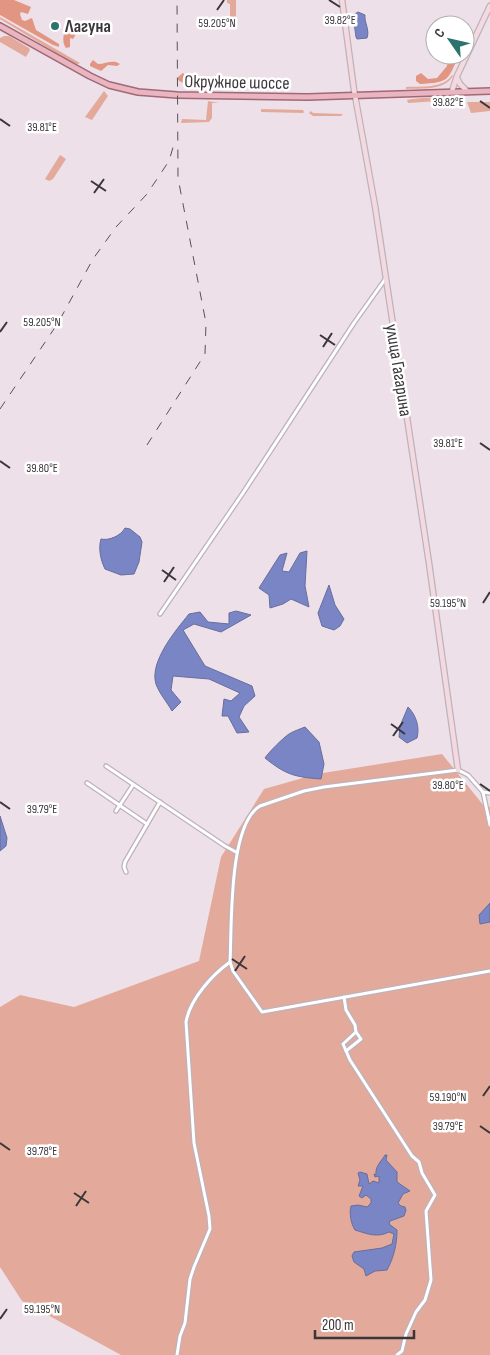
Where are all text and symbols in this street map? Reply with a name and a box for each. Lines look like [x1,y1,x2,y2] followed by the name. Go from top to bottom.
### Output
[324,13,356,28] text: 39.82°E
[425,15,475,65] north arrow
[64,16,111,37] place label: Лагуна
[198,16,236,31] text: 59.205°N
[49,20,61,32] marker: Лагуна
[431,25,449,41] text: С
[184,71,290,94] street label: Окружное шоссе
[432,95,464,110] text: 39.82°E
[27,120,57,135] text: 39.81°E
[23,315,61,330] text: 59.205°N
[381,322,416,418] street label: улица Гагарина
[433,436,463,451] text: 39.81°E
[26,461,58,476] text: 39.80°E
[430,596,466,611] text: 59.195°N
[432,778,464,793] text: 39.80°E
[27,802,57,817] text: 39.79°E
[430,1090,466,1105] text: 59.190°N
[433,1119,463,1134] text: 39.79°E
[27,1144,57,1159] text: 39.78°E
[24,1302,60,1317] text: 59.195°N
[315,1308,414,1340] scale bar
[322,1316,354,1335] text: 200 m

